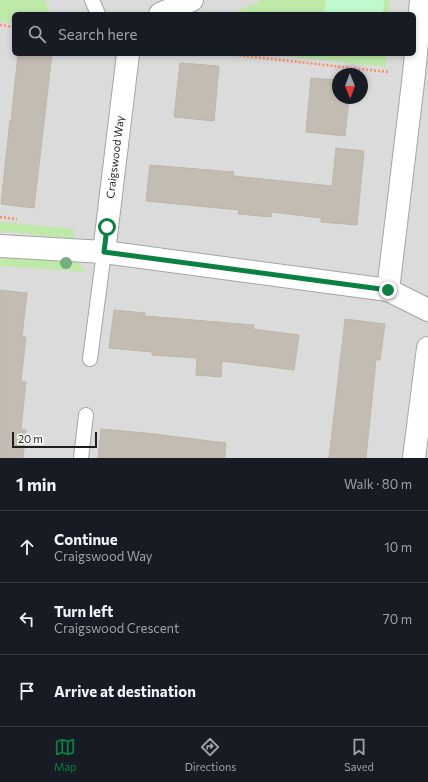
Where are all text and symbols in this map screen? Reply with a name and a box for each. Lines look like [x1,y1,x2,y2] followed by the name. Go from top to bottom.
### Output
[12,12,416,56] search box
[26,23,48,45] icon: search
[58,25,137,43] text: Search here
[332,68,368,104] north arrow
[103,114,126,199] street label: Craigswood Way
[98,218,116,236] route start
[379,281,397,299] route end
[12,430,97,449] scale bar
[18,432,43,445] text: 20 m
[16,474,56,495] text: 1 min
[344,476,412,492] text: Walk · 80 m
[54,530,118,548] text: Continue
[16,536,38,558] icon: ahead
[384,539,412,555] text: 10 m
[54,548,153,564] text: Craigswood Way
[54,602,113,620] text: Turn left
[16,608,38,630] icon: left
[383,611,412,627] text: 70 m
[54,620,179,636] text: Craigswood Crescent
[16,680,38,702] icon: arrive
[54,682,196,700] text: Arrive at destination
[54,736,77,773] tab: Map
[185,736,236,773] tab: Directions
[344,736,374,773] tab: Saved

